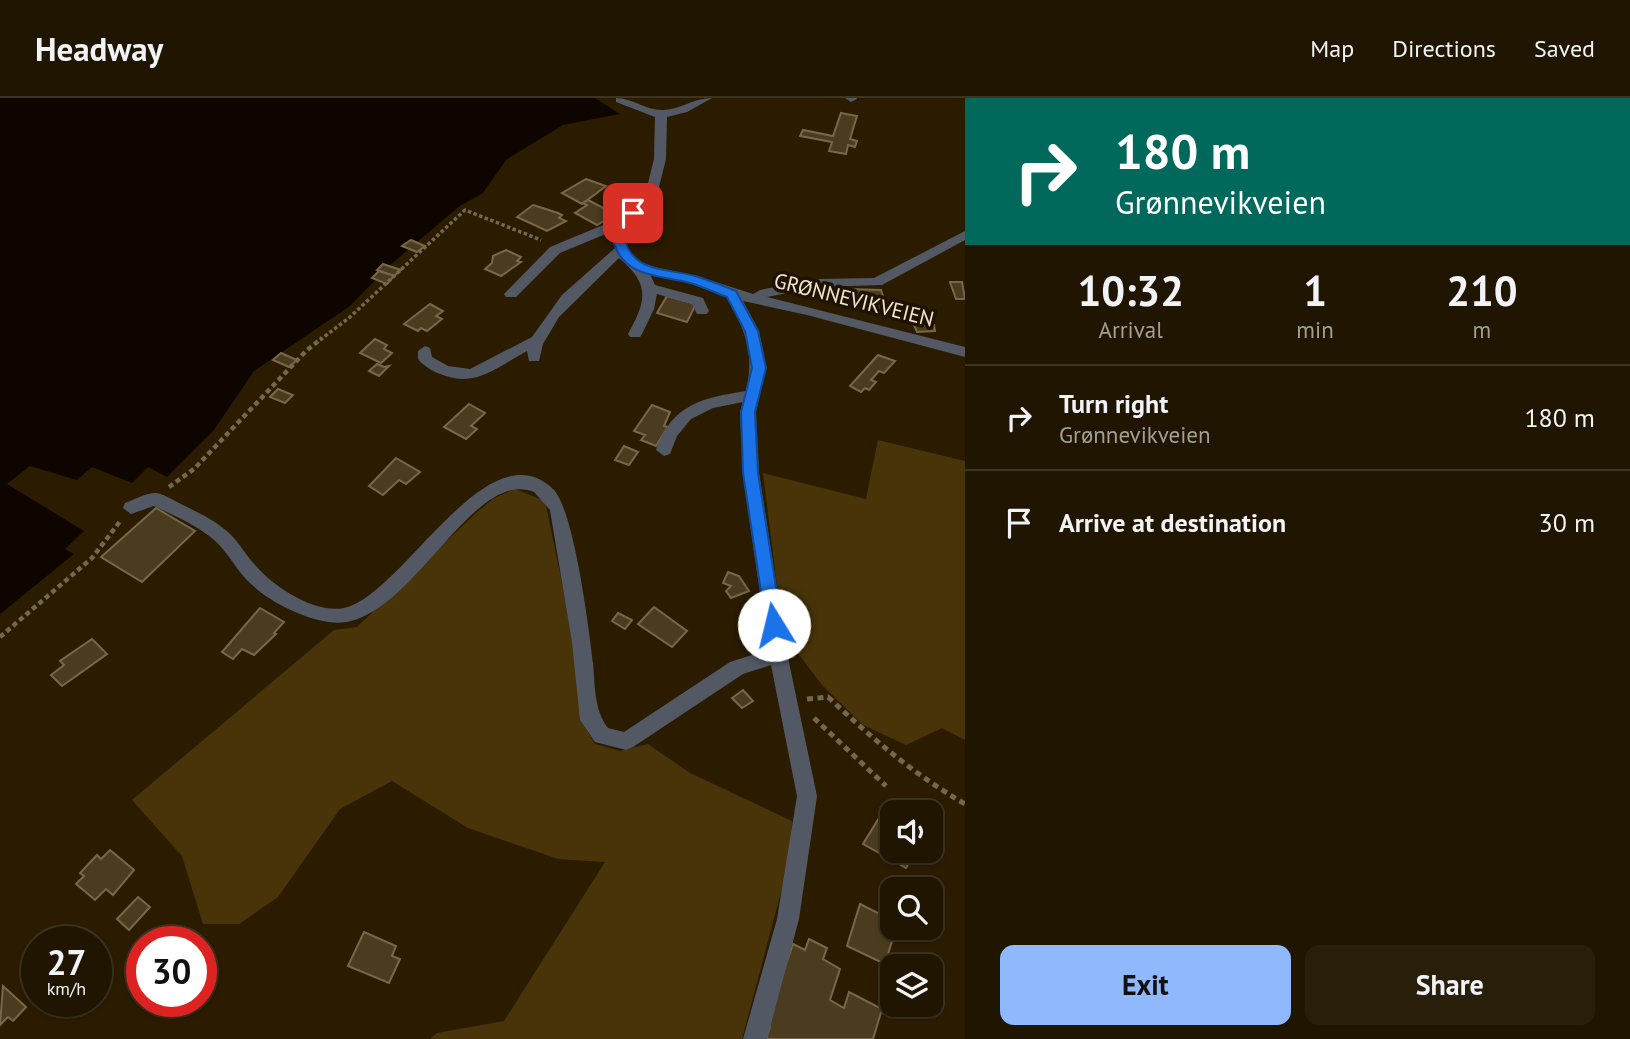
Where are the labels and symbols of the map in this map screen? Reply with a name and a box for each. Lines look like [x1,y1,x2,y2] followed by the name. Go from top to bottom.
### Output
[603,183,663,243] pin
[771,267,937,332] street label: GRØNNEVIKVEIEN
[737,588,811,662] position arrow
[126,926,217,1017] speed limit sign: 30

